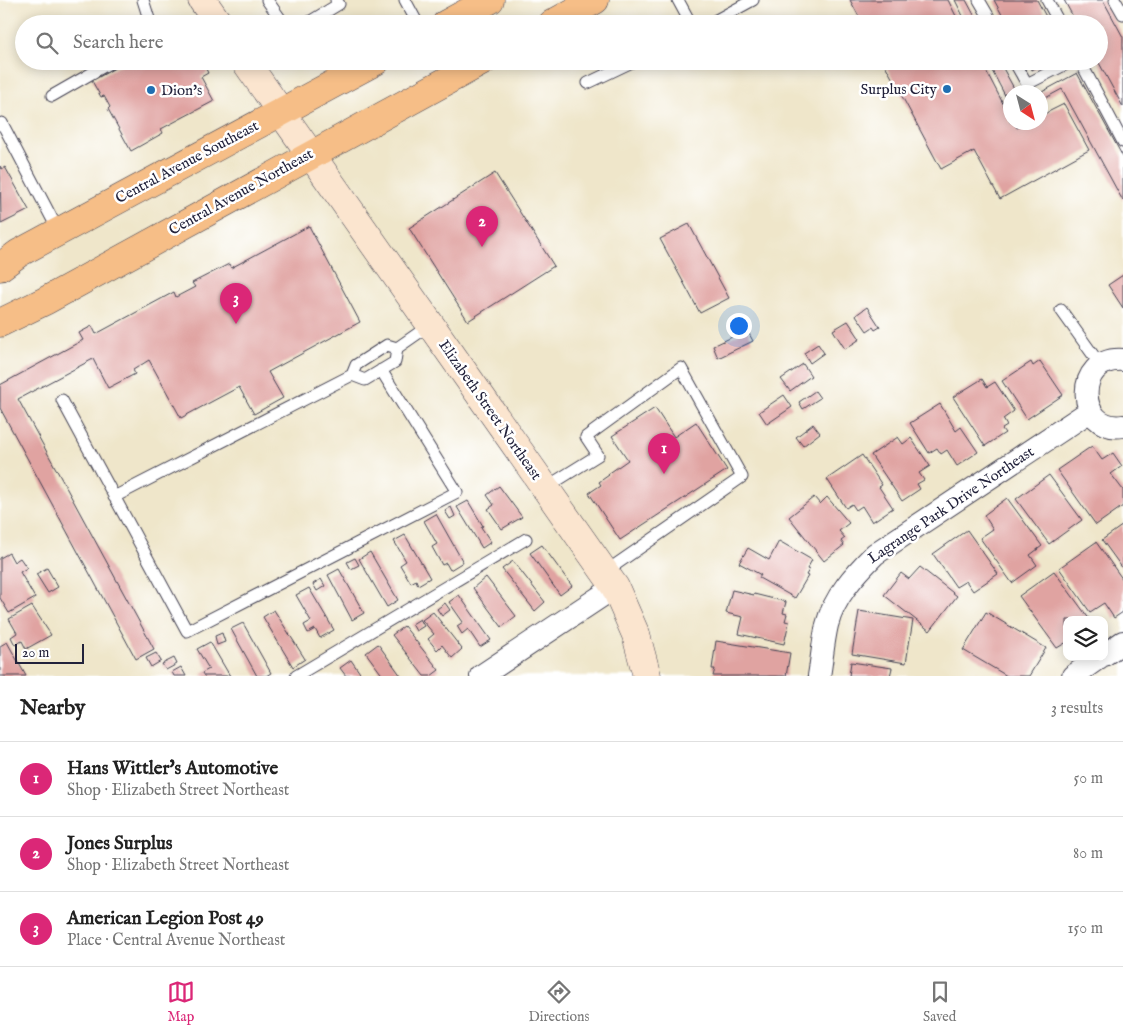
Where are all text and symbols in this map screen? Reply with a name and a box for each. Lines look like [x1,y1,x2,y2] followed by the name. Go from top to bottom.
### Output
[15,15,1108,70] search box
[33,29,61,57] icon: search
[73,31,164,55] text: Search here
[860,80,938,99] place label: Surplus City
[161,81,202,100] place label: Dion's
[941,83,953,95] marker: Surplus City
[145,84,157,96] marker: Dion's
[1003,85,1048,130] north arrow
[112,116,262,208] street label: Central Avenue Southeast
[165,144,317,240] street label: Central Avenue Northeast
[466,206,498,247] pin: 2
[220,283,252,324] pin: 3
[726,313,752,339] your location
[434,336,546,484] street label: Elizabeth Street Northeast
[648,433,680,474] pin: 1
[864,442,1038,568] street label: Lagrange Park Drive Northeast
[1063,616,1108,661] map controls
[1063,616,1108,661] button: layers
[15,641,84,664] scale bar
[22,644,49,662] text: 20 m
[20,695,85,722] text: Nearby
[1051,699,1103,719] text: 3 results
[67,757,278,781] text: Hans Wittler's Automotive
[33,769,39,789] text: 1
[1074,769,1103,789] text: 50 m
[67,781,289,801] text: Shop · Elizabeth Street Northeast
[67,832,173,856] text: Jones Surplus
[32,844,40,864] text: 2
[1073,844,1103,864] text: 80 m
[67,856,289,876] text: Shop · Elizabeth Street Northeast
[67,907,264,931] text: American Legion Post 49
[33,919,39,939] text: 3
[1068,919,1103,939] text: 150 m
[67,931,285,951] text: Place · Central Avenue Northeast
[167,978,195,1026] tab: Map
[528,978,589,1026] tab: Directions
[923,978,956,1026] tab: Saved

